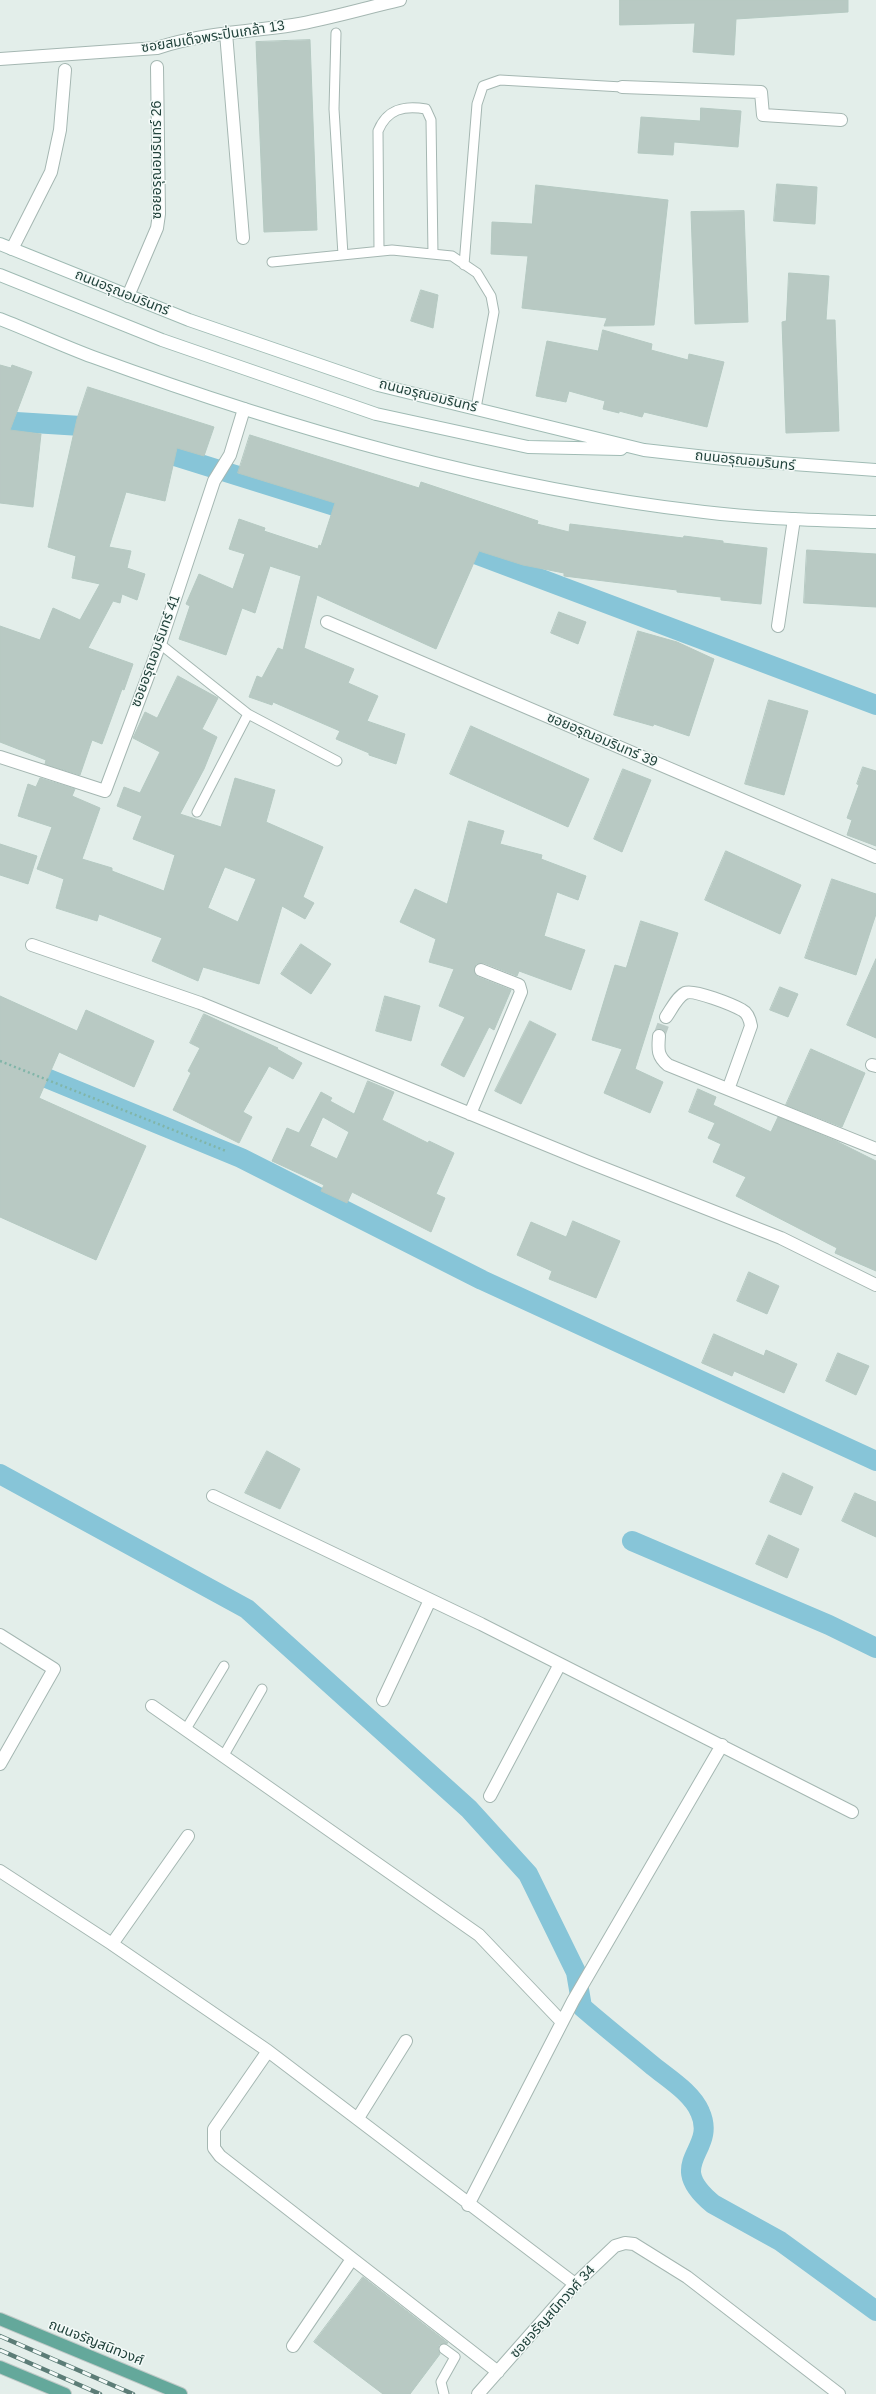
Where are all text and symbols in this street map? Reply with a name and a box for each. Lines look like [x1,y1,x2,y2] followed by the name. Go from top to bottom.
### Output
[140,17,286,57] street label: ซอยสมเด็จพระปิ่นเกล้า 13
[149,101,165,219] street label: ซอยอรุณอมรินทร์ 26
[72,266,172,320] street label: ถนนอรุณอมรินทร์
[377,376,479,416] street label: ถนนอรุณอมรินทร์
[694,447,796,475] street label: ถนนอรุณอมรินทร์
[128,592,184,710] street label: ซอยอรุณอมรินทร์ 41
[544,709,660,771] street label: ซอยอรุณอมรินทร์ 39
[507,2262,599,2362] street label: ซอยจรัญสนิทวงศ์ 34
[46,2316,146,2370] street label: ถนนจรัญสนิทวงศ์

